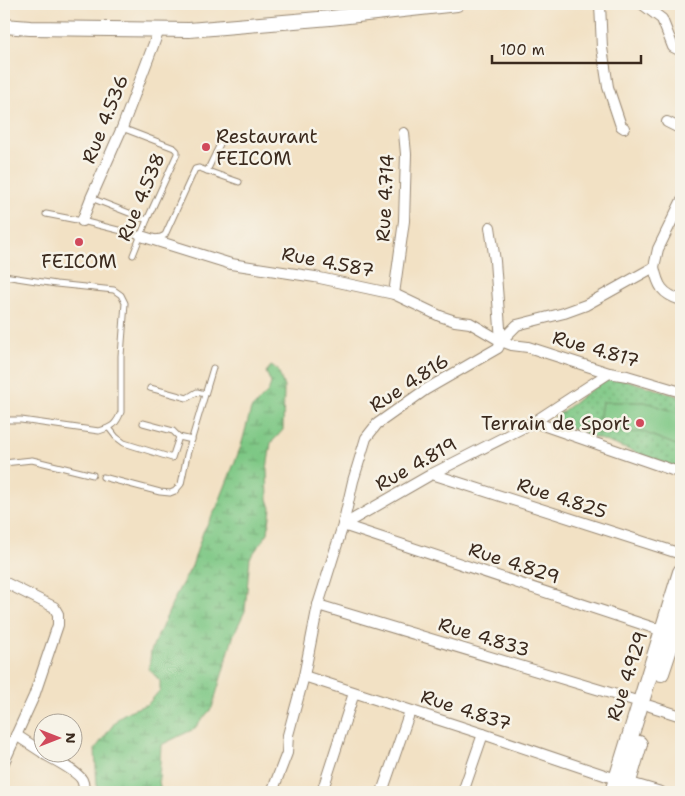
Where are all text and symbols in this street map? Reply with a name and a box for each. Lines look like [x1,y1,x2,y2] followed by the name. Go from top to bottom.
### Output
[492,32,641,64] scale bar
[500,40,545,60] text: 100 m
[76,71,134,167] street label: Rue 4.536
[216,124,318,171] place label: Restaurant FEICOM
[200,141,212,153] marker: Restaurant FEICOM
[111,149,171,245] street label: Rue 4.538
[370,153,400,243] street label: Rue 4.714
[73,236,85,248] marker: FEICOM
[280,241,376,283] street label: Rue 4.587
[41,249,117,274] place label: FEICOM
[550,325,642,373] street label: Rue 4.817
[365,348,453,418] street label: Rue 4.816
[481,411,630,436] place label: Terrain de Sport
[634,417,646,429] marker: Terrain de Sport
[371,431,461,497] street label: Rue 4.819
[514,472,610,524] street label: Rue 4.825
[465,537,563,589] street label: Rue 4.829
[435,611,533,663] street label: Rue 4.833
[601,628,653,724] street label: Rue 4.929
[418,684,514,736] street label: Rue 4.837
[32,714,82,764] north arrow
[62,732,80,744] text: N

